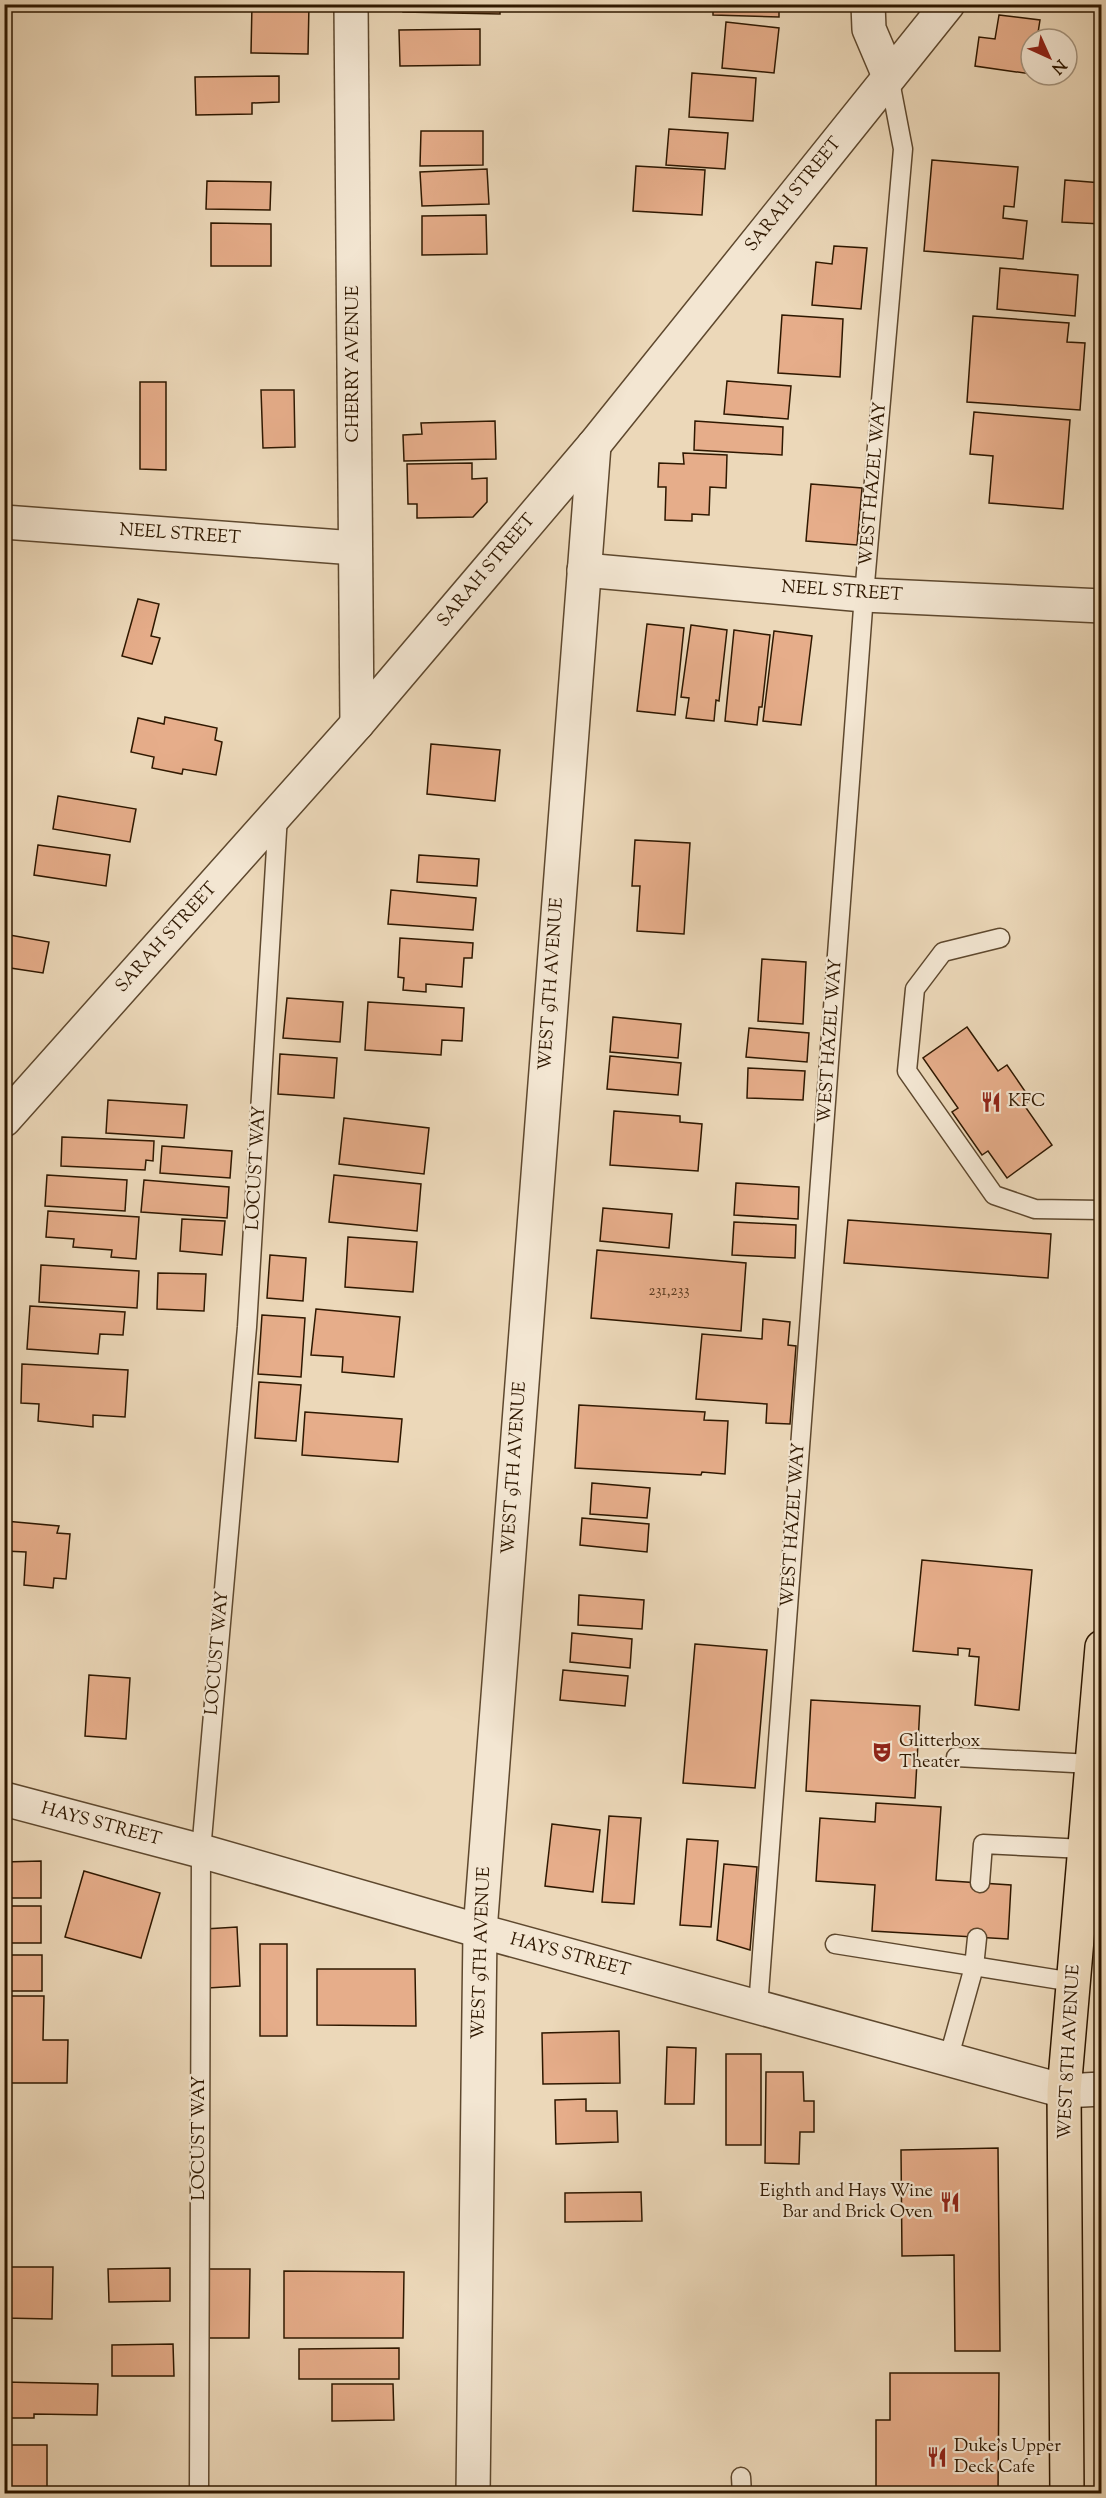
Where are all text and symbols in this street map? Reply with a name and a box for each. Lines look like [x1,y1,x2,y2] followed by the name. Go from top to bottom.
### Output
[1019,27,1079,87] north arrow
[1045,53,1070,79] text: N
[739,132,849,258] street label: SARAH STREET
[341,285,367,443] street label: CHERRY AVENUE
[854,401,894,567] street label: WEST HAZEL WAY
[432,508,543,633] street label: SARAH STREET
[118,518,242,552] street label: NEEL STREET
[780,575,904,609] street label: NEEL STREET
[110,877,224,999] street label: SARAH STREET
[533,897,571,1071] street label: WEST 9TH AVENUE
[812,958,850,1124] street label: WEST HAZEL WAY
[1008,1089,1046,1115] place label: KFC
[979,1090,1003,1114] restaurant icon: KFC
[241,1105,273,1231] street label: LOCUST WAY
[648,1281,690,1302] house number: 231,233
[496,1381,534,1555] street label: WEST 9TH AVENUE
[775,1442,813,1608] street label: WEST HAZEL WAY
[200,1589,236,1716] street label: LOCUST WAY
[899,1729,981,1776] place label: Glitterbox Theater
[870,1740,894,1764] theatre icon: Glitterbox Theater
[38,1796,164,1854] street label: HAYS STREET
[466,1866,498,2040] street label: WEST 9TH AVENUE
[507,1927,633,1985] street label: HAYS STREET
[1052,1964,1088,2140] street label: WEST 8TH AVENUE
[187,2075,213,2200] street label: LOCUST WAY
[760,2179,933,2226] place label: Eighth and Hays Wine Bar and Brick Oven
[938,2190,962,2214] restaurant icon: Eighth and Hays Wine Bar and Brick Oven
[954,2434,1061,2481] place label: Duke's Upper Deck Cafe
[925,2445,949,2469] restaurant icon: Duke's Upper Deck Cafe

